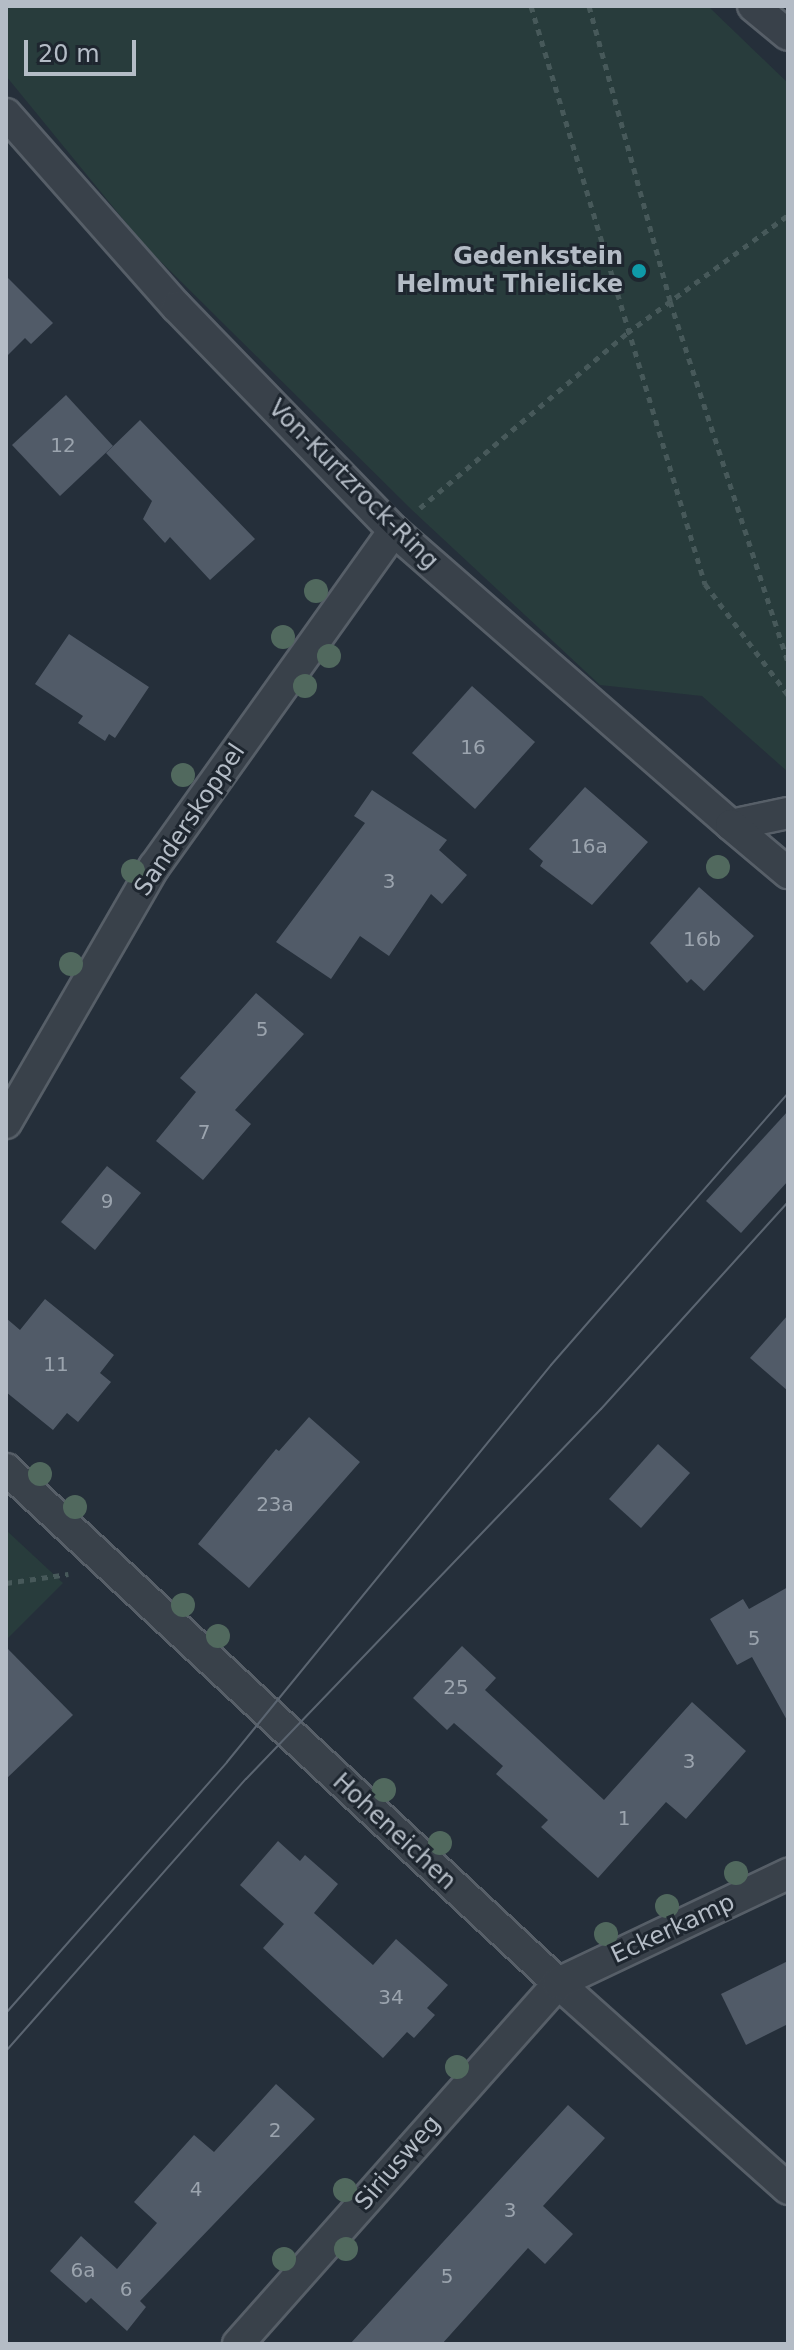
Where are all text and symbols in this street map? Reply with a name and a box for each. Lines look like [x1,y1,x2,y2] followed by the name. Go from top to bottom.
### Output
[28,24,140,74] scale bar
[38,40,100,68] text: 20 m
[396,243,623,299] place label: Gedenkstein Helmut Thielicke
[630,262,648,280] marker: Gedenkstein Helmut Thielicke
[262,394,444,576] street label: Von-Kurtzrock-Ring
[50,433,76,457] house number: 12
[460,735,486,759] house number: 16
[129,739,251,901] street label: Sanderskoppel
[570,834,608,858] house number: 16a
[383,869,395,893] house number: 3
[683,927,721,951] house number: 16b
[256,1017,268,1041] house number: 5
[198,1120,210,1144] house number: 7
[101,1189,113,1213] house number: 9
[43,1352,69,1376] house number: 11
[256,1492,294,1516] house number: 23a
[748,1626,760,1650] house number: 5
[443,1675,469,1699] house number: 25
[683,1749,695,1773] house number: 3
[326,1768,462,1896] street label: Hoheneichen
[618,1806,630,1830] house number: 1
[607,1888,739,1970] street label: Eckerkamp
[378,1985,404,2009] house number: 34
[349,2110,447,2216] street label: Siriusweg
[269,2118,281,2142] house number: 2
[190,2177,202,2201] house number: 4
[504,2198,516,2222] house number: 3
[71,2258,95,2282] house number: 6a
[441,2264,453,2288] house number: 5
[120,2277,132,2301] house number: 6

